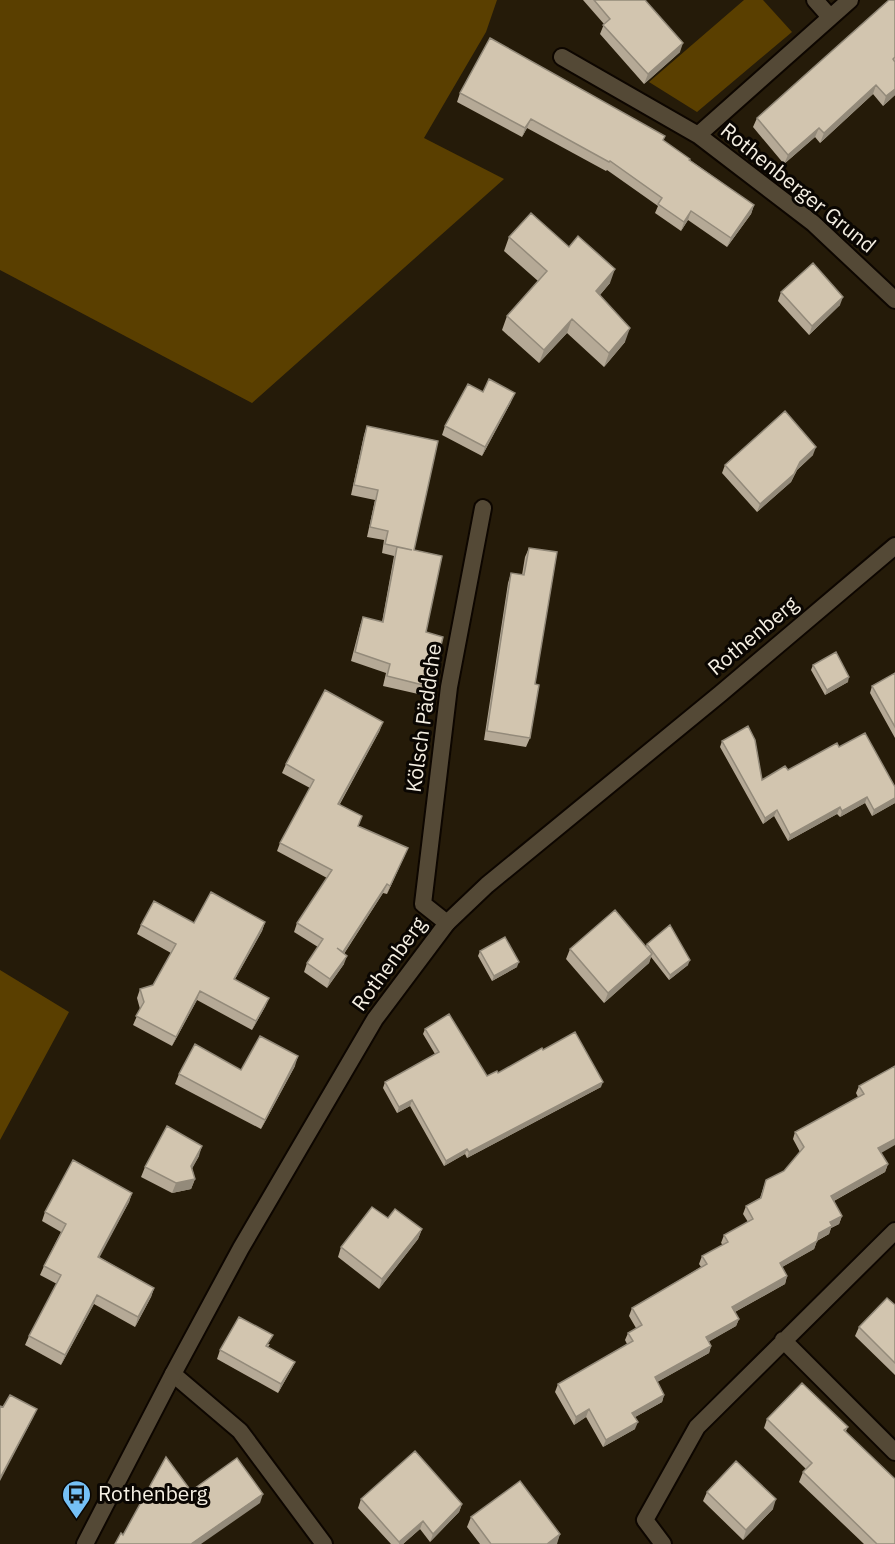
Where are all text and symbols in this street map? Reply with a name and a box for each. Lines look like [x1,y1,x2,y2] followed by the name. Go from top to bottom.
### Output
[715,116,882,259] street label: Rothenberger Grund
[701,589,803,681] street label: Rothenberg
[399,642,447,794] street label: Kölsch Päddche
[345,911,432,1016] street label: Rothenberg
[61,1478,93,1520] bus stop icon: Rothenberg
[98,1479,208,1507] place label: Rothenberg

